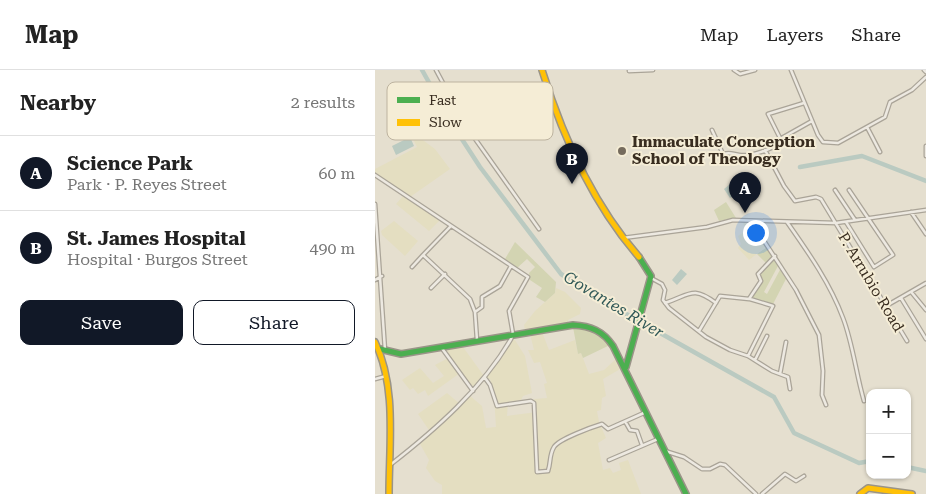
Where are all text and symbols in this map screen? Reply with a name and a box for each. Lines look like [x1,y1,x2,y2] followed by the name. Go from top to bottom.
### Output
[25,21,79,49] text: Map
[700,24,739,45] text: Map
[767,24,823,45] text: Layers
[851,24,901,45] text: Share
[387,82,553,140] legend
[20,91,96,115] text: Nearby
[429,92,456,108] text: Fast
[291,93,355,112] text: 2 results
[429,114,462,130] text: Slow
[632,133,815,168] place label: Immaculate Conception School of Theology
[556,143,588,184] pin: B
[616,145,628,157] marker: Immaculate Conception School of Theology
[67,152,193,175] text: Science Park
[30,164,42,183] text: A
[318,164,355,183] text: 60 m
[729,172,761,213] pin: A
[67,175,227,194] text: Park · P. Reyes Street
[743,220,769,246] your location
[67,227,246,250] text: St. James Hospital
[834,229,908,335] street label: P. Arrubio Road
[30,239,42,258] text: B
[309,239,355,258] text: 490 m
[67,250,248,269] text: Hospital · Burgos Street
[560,267,667,342] water label: Govantes River
[20,300,183,345] button: Save
[193,300,355,345] button: Share
[866,389,911,479] map controls
[866,389,911,434] button: +
[866,434,911,479] button: −

